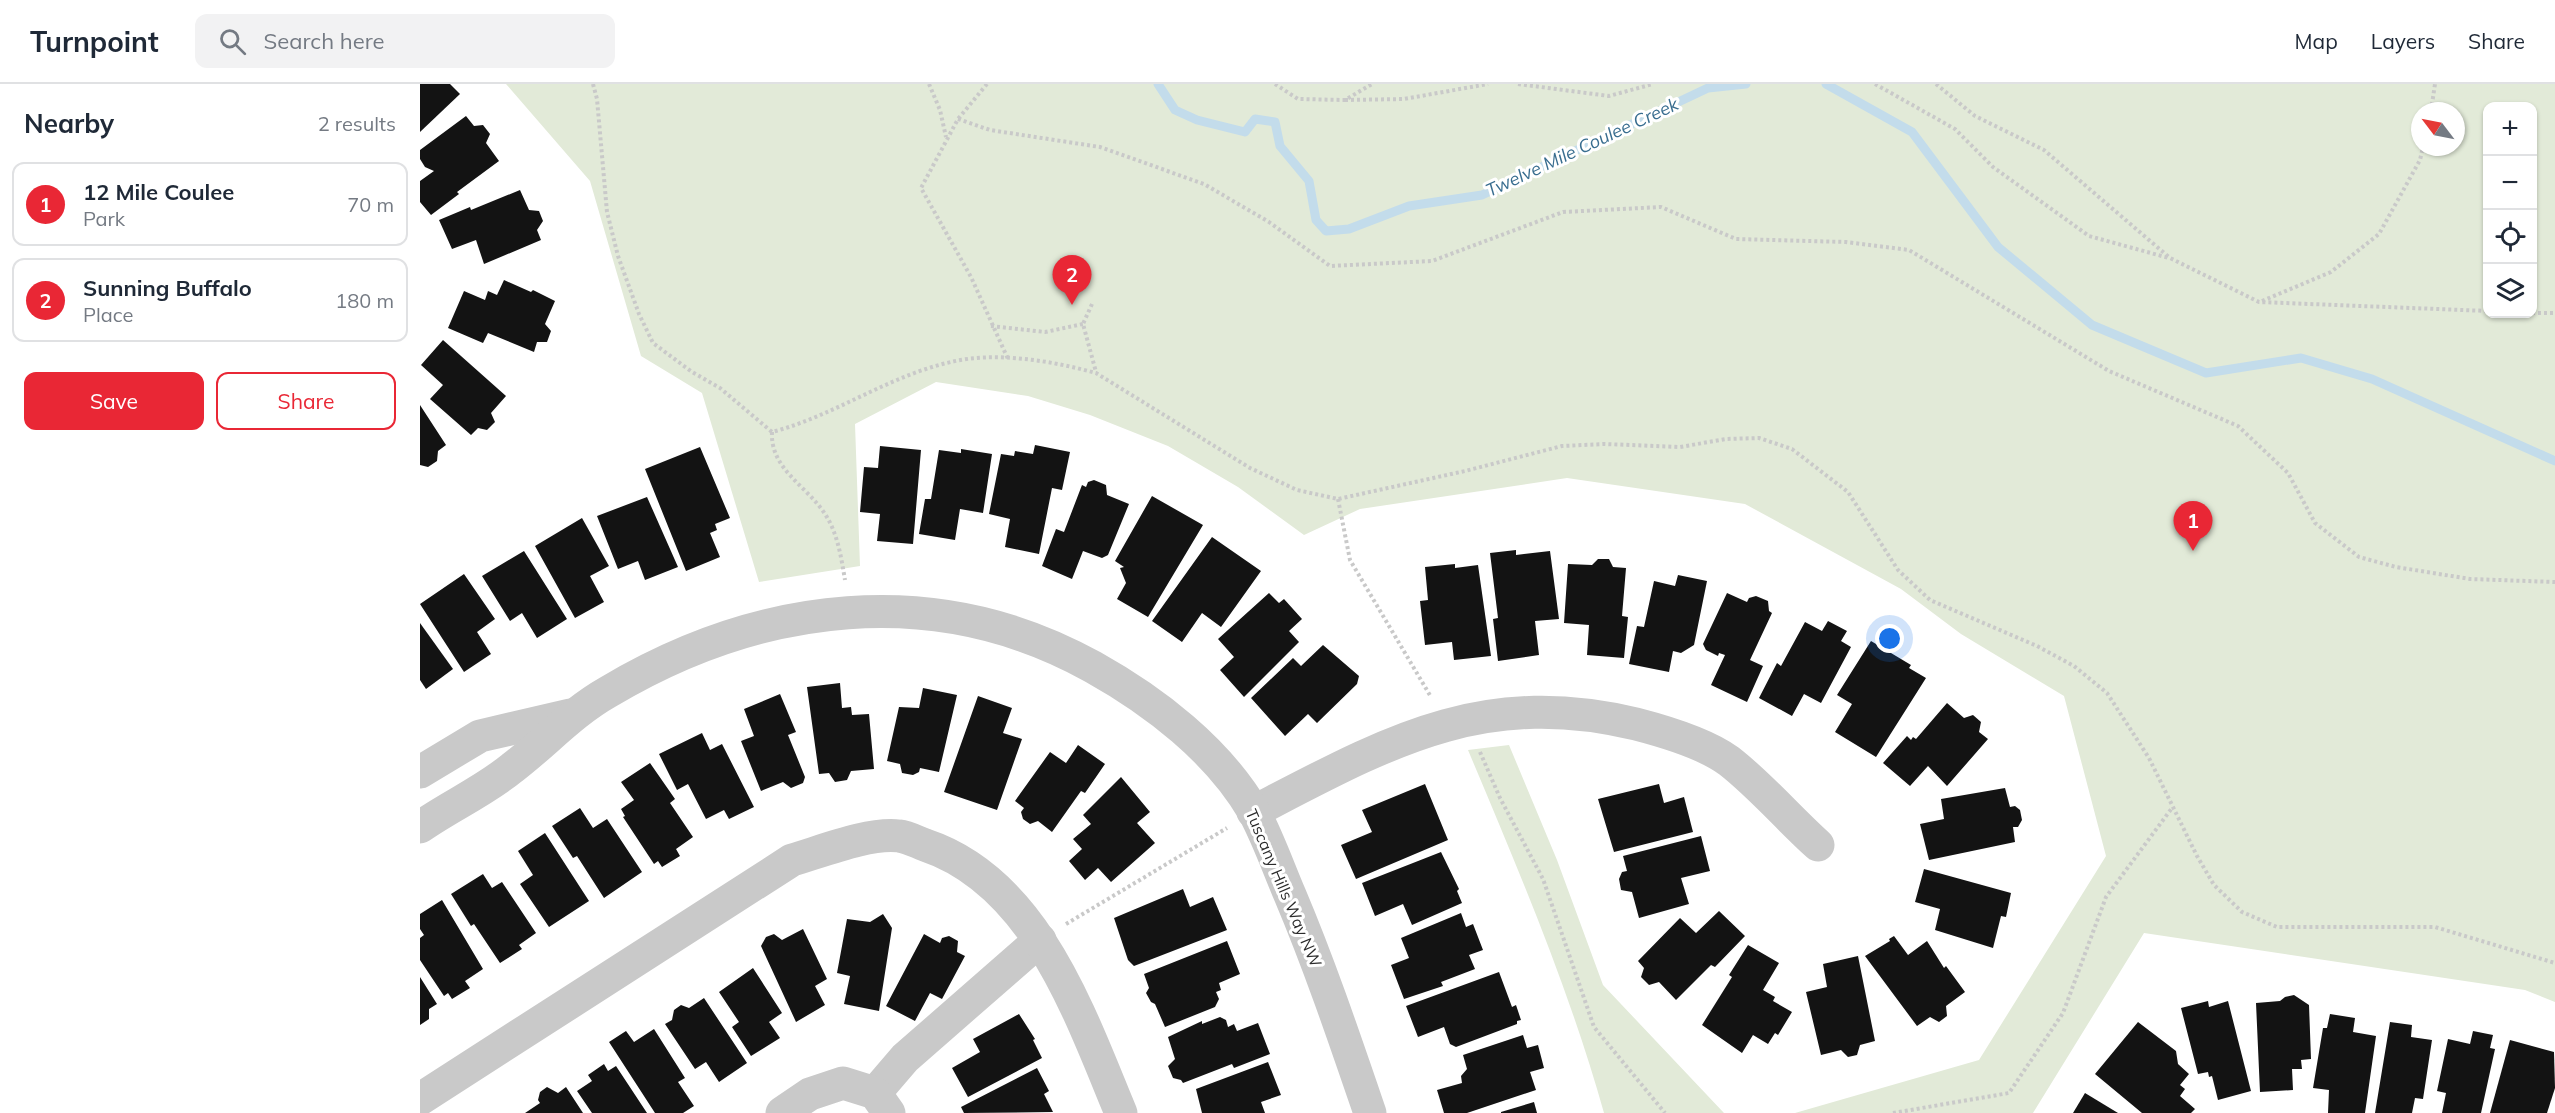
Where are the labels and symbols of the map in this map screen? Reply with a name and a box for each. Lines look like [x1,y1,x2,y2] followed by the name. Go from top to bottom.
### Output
[1482,92,1683,202] water label: Twelve Mile Coulee Creek
[2411,102,2465,156] north arrow
[1052,256,1092,305] pin: 2
[2174,502,2212,551] pin: 1
[1875,624,1904,653] your location
[1242,806,1326,970] street label: Tuscany Hills Way NW

